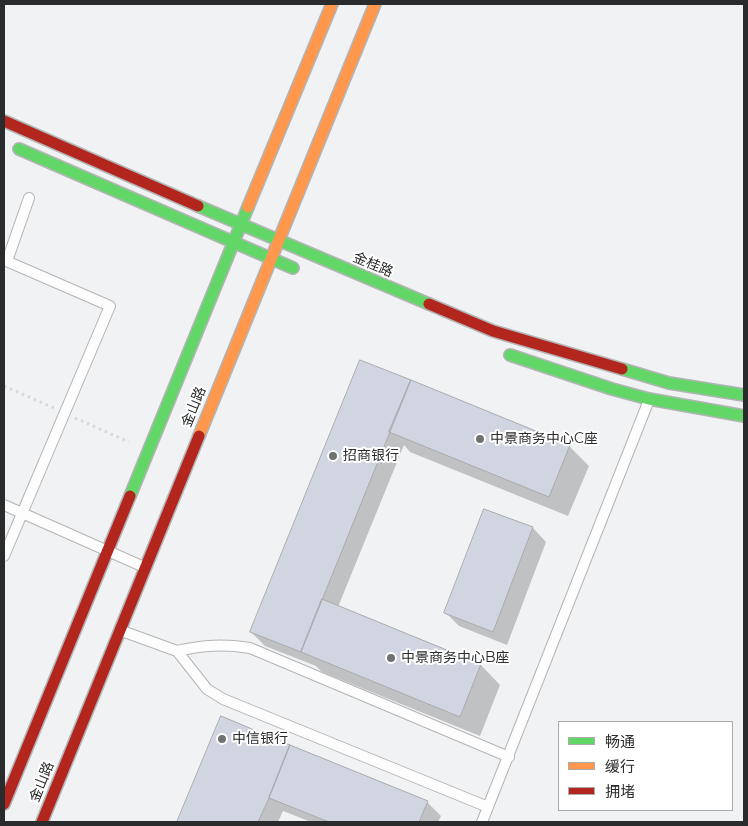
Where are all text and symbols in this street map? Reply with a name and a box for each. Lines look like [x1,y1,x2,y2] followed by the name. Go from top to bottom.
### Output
[350,249,396,281] street label: 金桂路
[178,384,210,430] street label: 金山路
[490,431,598,447] place label: 中景商务中心C座
[474,433,486,445] marker: 中景商务中心C座
[343,448,399,464] place label: 招商银行
[327,450,339,462] marker: 招商银行
[401,650,510,666] place label: 中景商务中心B座
[385,652,397,664] marker: 中景商务中心B座
[558,721,733,811] legend
[232,731,288,747] place label: 中信银行
[605,732,635,751] text: 畅通
[216,733,228,745] marker: 中信银行
[605,757,635,776] text: 缓行
[26,759,58,805] street label: 金山路
[605,782,635,801] text: 拥堵

